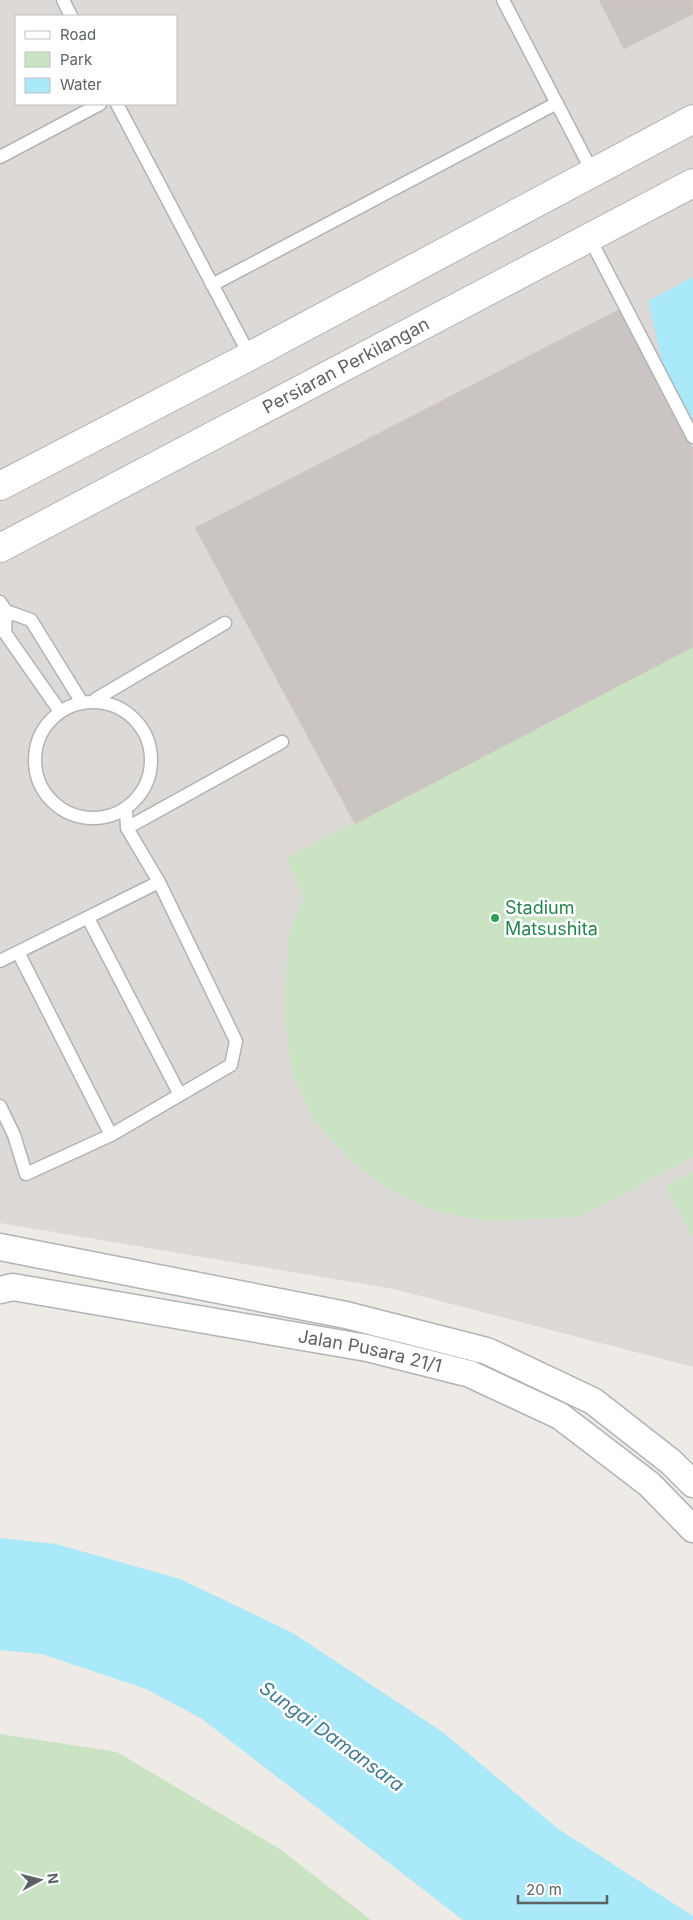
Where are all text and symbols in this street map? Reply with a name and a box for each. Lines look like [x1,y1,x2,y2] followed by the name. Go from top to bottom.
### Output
[15,15,178,105] legend
[60,25,96,44] text: Road
[60,50,93,69] text: Park
[60,75,102,94] text: Water
[259,313,433,418] street label: Persiaran Perkilangan
[505,897,598,939] place label: Stadium Matsushita
[489,912,501,924] marker: Stadium Matsushita
[297,1325,444,1376] street label: Jalan Pusara 21/1
[255,1676,409,1797] water label: Sungai Damansara
[15,1855,65,1905] north arrow
[44,1872,62,1885] text: N
[518,1872,607,1904] scale bar
[526,1880,562,1899] text: 20 m

